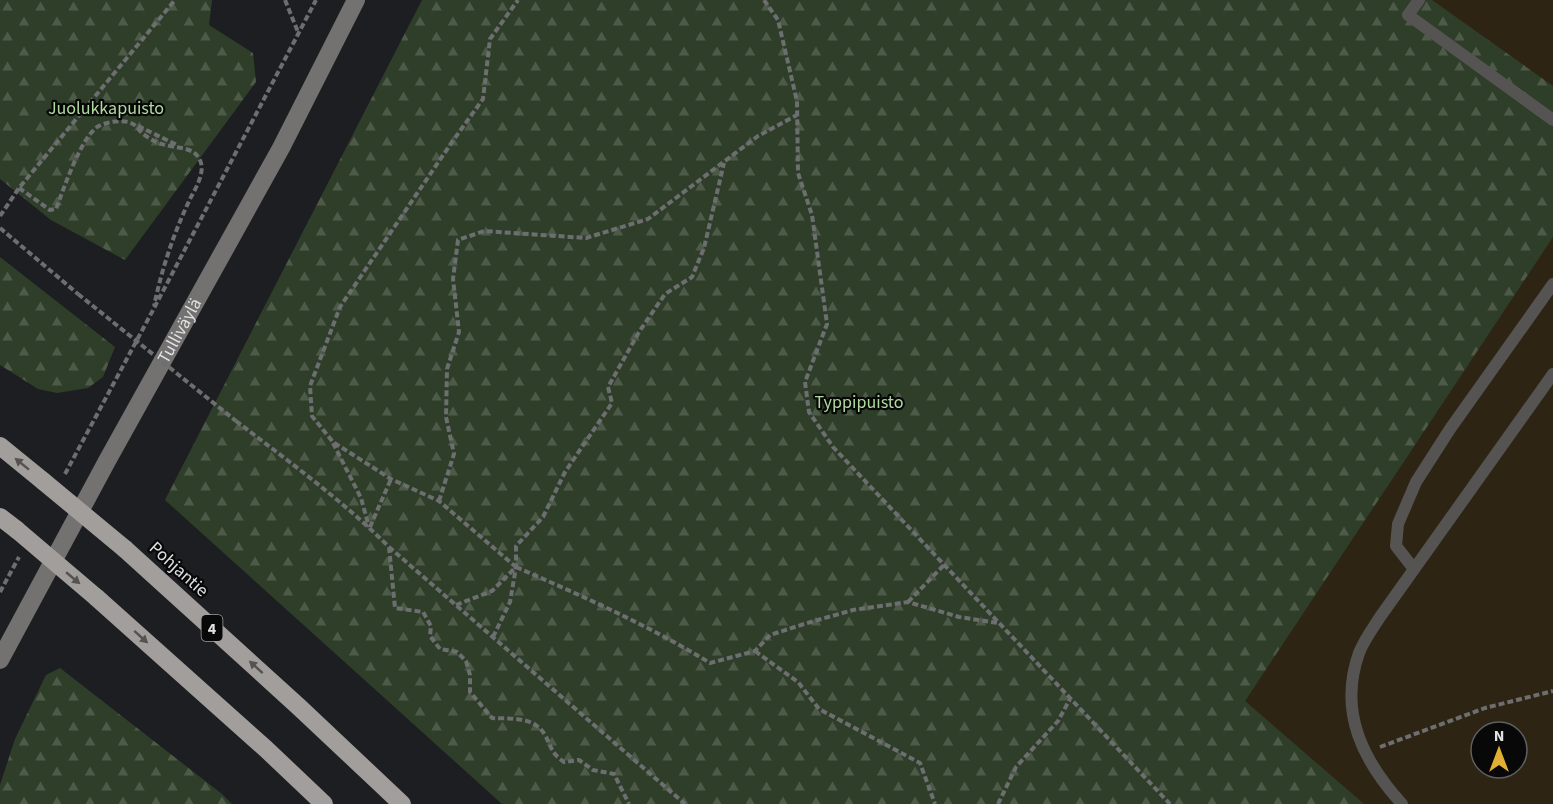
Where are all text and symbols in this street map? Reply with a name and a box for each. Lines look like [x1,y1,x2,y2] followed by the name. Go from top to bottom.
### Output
[48,96,164,121] park label: Juolukkapuisto
[152,294,208,368] street label: Tulliväylä
[815,390,903,415] park label: Typpipuisto
[14,458,29,470] one-way arrow
[144,536,214,603] street label: Pohjantie
[65,571,81,584] one-way arrow
[202,615,222,641] road number: 4
[133,630,148,643] one-way arrow
[249,661,264,674] one-way arrow
[1469,720,1529,780] north arrow
[1494,725,1504,747] text: N

